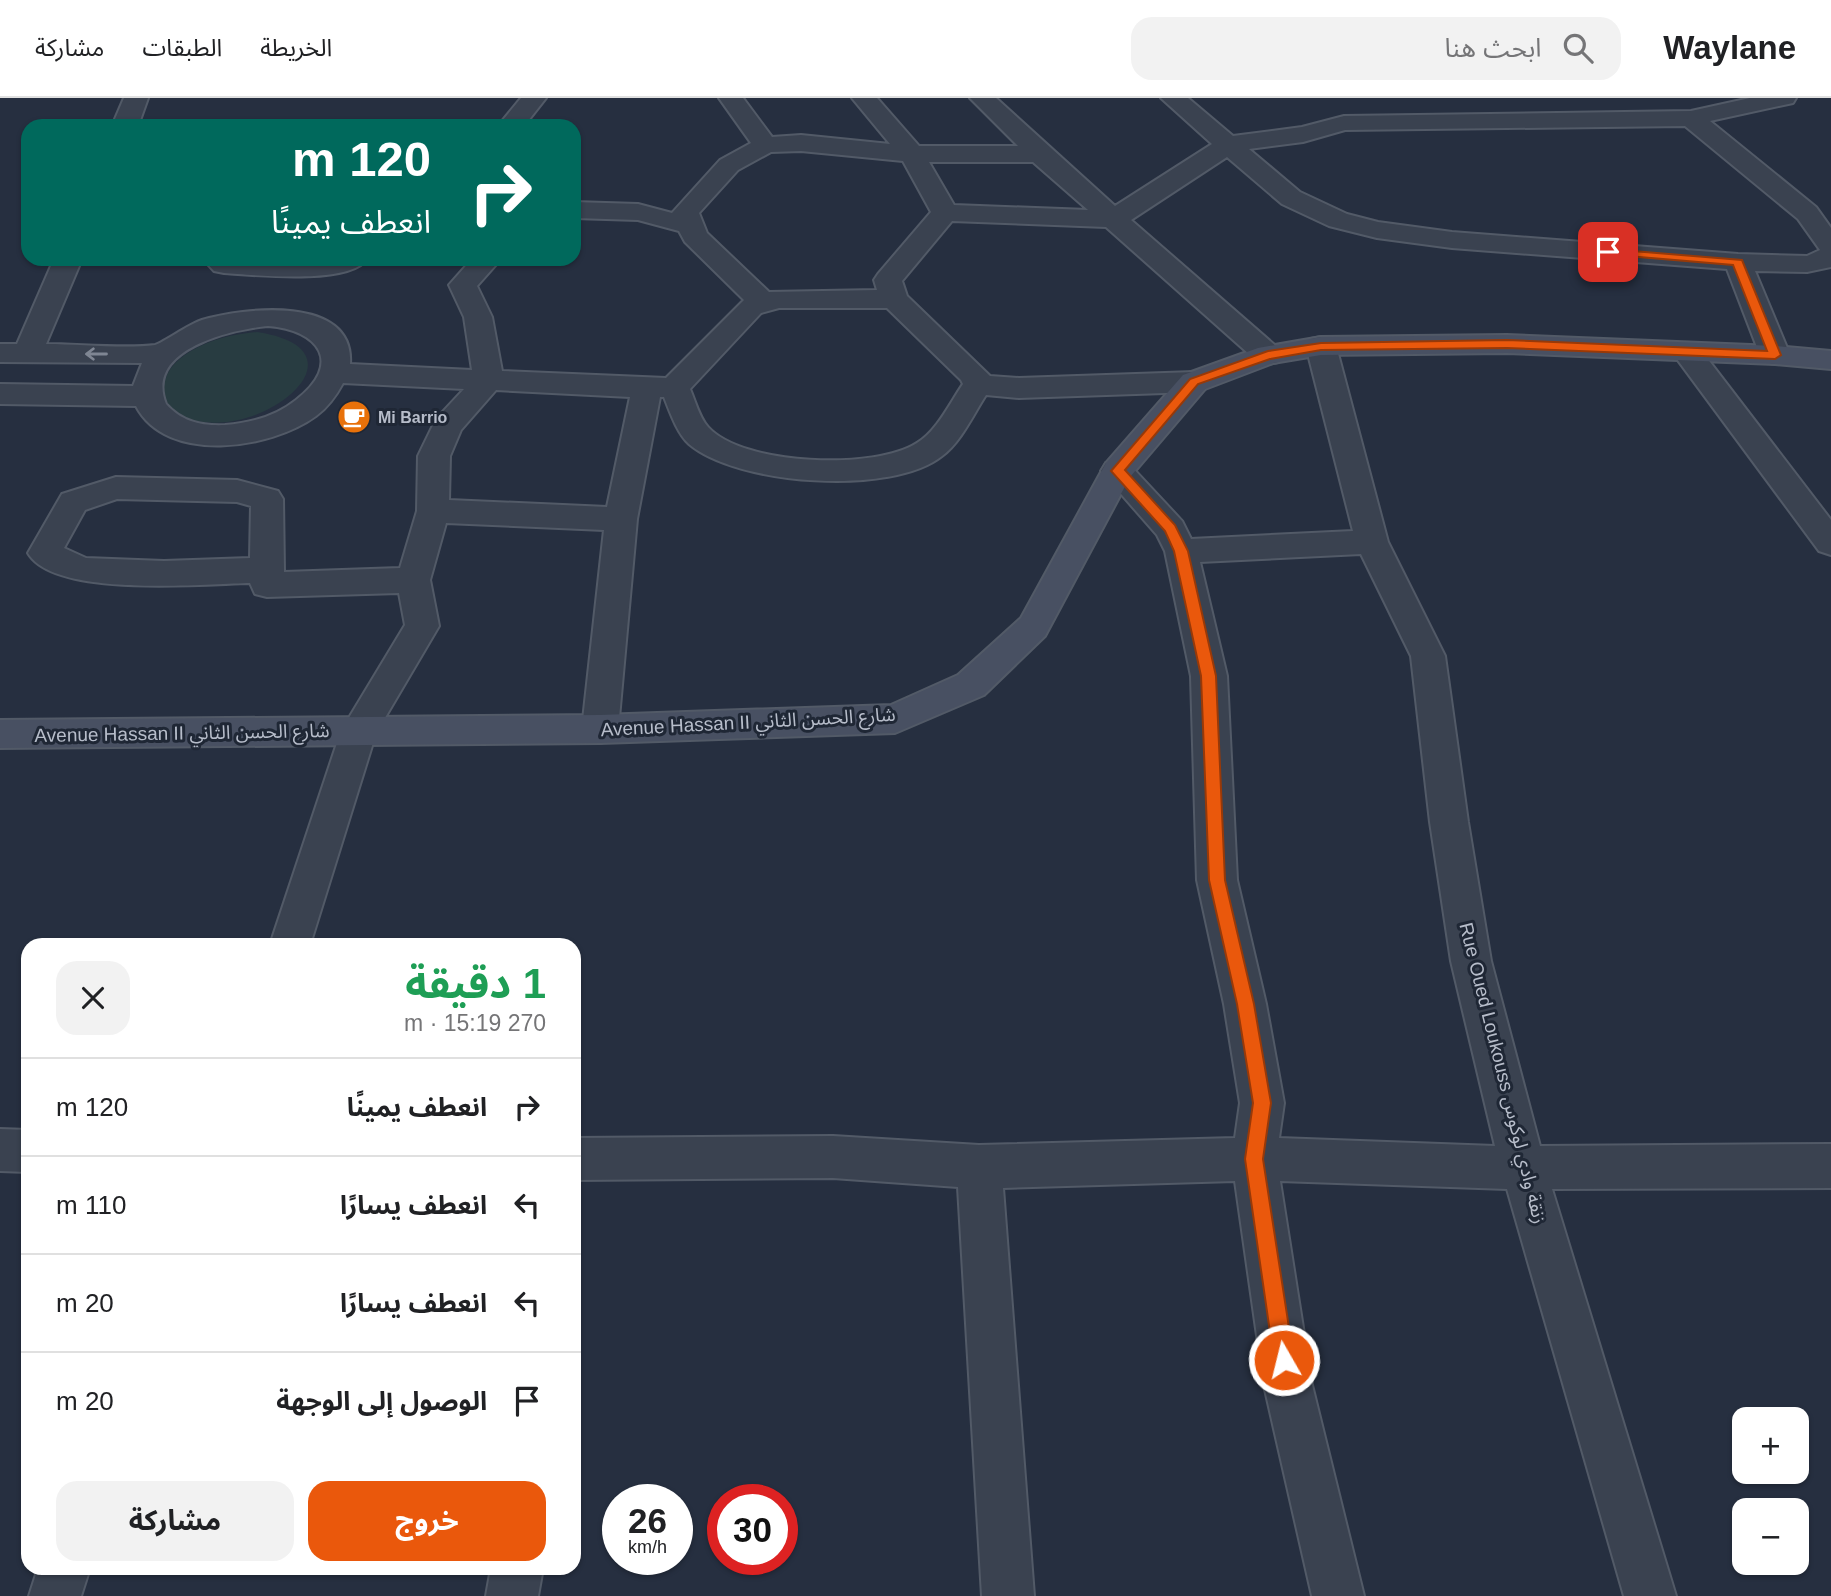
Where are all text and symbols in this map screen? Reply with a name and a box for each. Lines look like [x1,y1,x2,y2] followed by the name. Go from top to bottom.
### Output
[1131,17,1621,80] search box
[1559,29,1597,67] icon: search
[1663,29,1796,66] text: Waylane
[1445,33,1541,63] text: ابحث هنا
[35,34,104,61] text: مشاركة
[142,34,222,61] text: الطبقات
[260,34,332,61] text: الخريطة
[292,132,431,186] text: 120 m
[455,147,546,238] icon: right
[271,204,431,240] text: انعطف يمينًا
[1578,222,1638,282] pin
[1589,233,1627,271] icon: arrive
[85,347,108,361] one-way arrow
[335,398,373,436] cafe icon: Mi Barrio
[378,409,448,426] place label: Mi Barrio
[600,704,896,745] street label: Avenue Hassan II شارع الحسن الثاني
[34,720,330,750] street label: Avenue Hassan II شارع الحسن الثاني
[1451,920,1551,1227] street label: Rue Oued Loukouss زنقة وادي لوكوس
[405,960,546,1007] text: 1 دقيقة
[56,961,130,1035] button: close
[404,1010,546,1036] text: 270 m · 15:19
[508,1088,546,1126] icon: right
[56,1092,128,1122] text: 120 m
[347,1092,487,1122] text: انعطف يمينًا
[508,1186,546,1224] icon: left
[56,1190,126,1220] text: 110 m
[340,1190,487,1220] text: انعطف يسارًا
[508,1284,546,1322] icon: left
[56,1288,114,1318] text: 20 m
[340,1288,487,1318] text: انعطف يسارًا
[1247,1323,1321,1397] position arrow
[508,1382,546,1420] icon: arrive
[56,1386,114,1416] text: 20 m
[276,1386,487,1416] text: الوصول إلى الوجهة
[1732,1407,1809,1575] map controls
[1732,1407,1809,1484] button: +
[56,1481,294,1561] button: مشاركة
[308,1481,546,1561] button: خروج
[707,1484,798,1575] speed limit sign: 30
[1732,1498,1809,1575] button: −
[628,1501,667,1540] text: 26
[628,1537,667,1557] text: km/h

